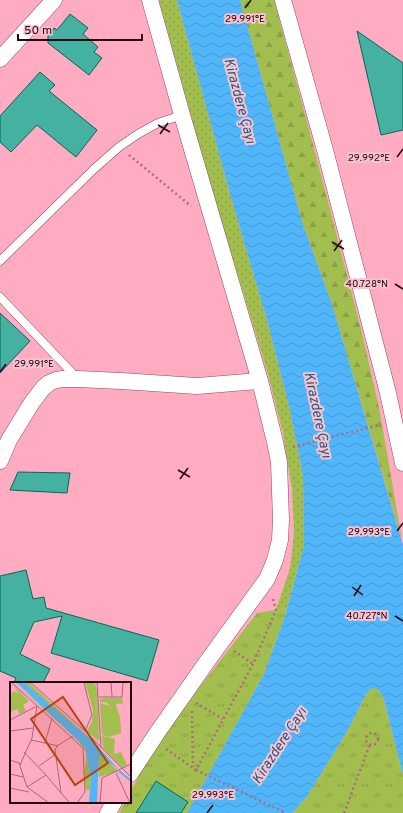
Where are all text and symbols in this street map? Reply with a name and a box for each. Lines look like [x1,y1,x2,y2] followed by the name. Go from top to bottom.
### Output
[225,13,265,26] text: 29.991°E
[18,16,142,42] scale bar
[24,23,52,39] text: 50 m
[219,56,259,146] water label: Kirazdere Çayı
[348,152,390,165] text: 29.992°E
[346,278,388,291] text: 40.728°N
[14,358,54,371] text: 29.991°E
[300,370,335,460] water label: Kirazdere Çayı
[348,526,390,539] text: 29.993°E
[346,610,388,623] text: 40.727°N
[10,682,131,803] inset map
[249,704,311,787] water label: Kirazdere Çayı
[192,789,234,802] text: 29.993°E

